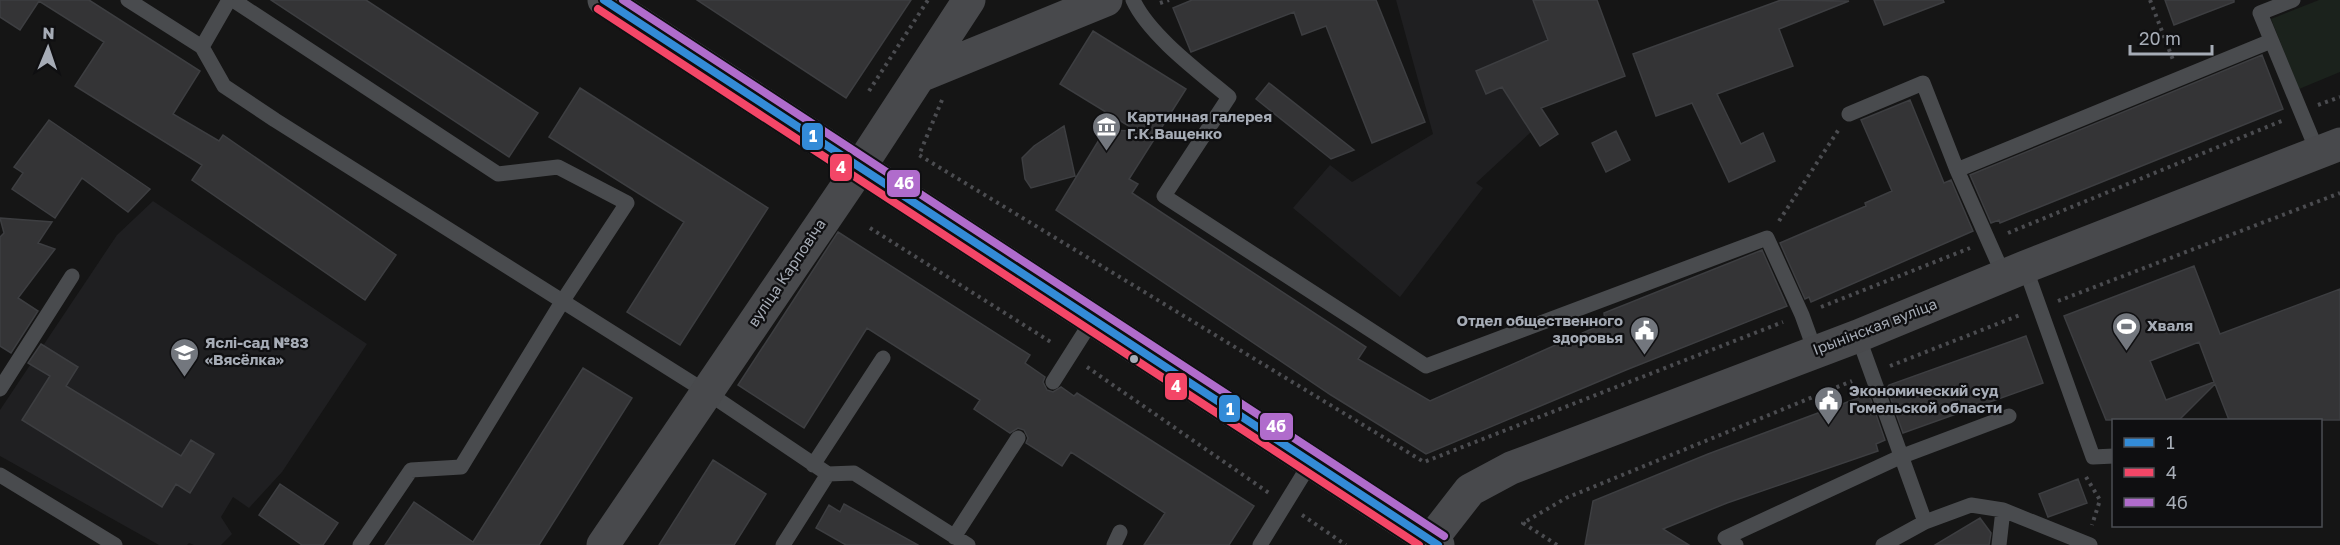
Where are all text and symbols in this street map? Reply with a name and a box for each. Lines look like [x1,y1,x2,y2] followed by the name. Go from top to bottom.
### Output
[18,18,78,78] north arrow
[2130,18,2212,56] scale bar
[42,23,55,43] text: N
[2139,27,2181,49] text: 20 m
[1127,107,1272,142] place label: Картинная галерея Г.К.Ващенко
[1090,110,1122,152] museum icon: Картинная галерея Г.К.Ващенко
[801,122,824,151] line badge: 1
[809,126,817,146] text: 1
[829,153,853,182] line badge: 4
[836,157,846,177] text: 4
[886,169,921,198] line badge: 4б
[894,173,914,193] text: 4б
[743,215,829,330] street label: вуліца Карповіча
[1810,294,1939,358] street label: Ірынінская вуліца
[2110,310,2142,352] sports icon: Хваля
[1456,311,1623,346] place label: Отдел общественного здоровья
[1628,314,1660,356] public building icon: Отдел общественного здоровья
[2147,316,2193,334] place label: Хваля
[205,333,309,368] place label: Яслі-сад №83 «Вясёлка»
[168,336,200,378] school or university icon: Яслі-сад №83 «Вясёлка»
[1128,353,1140,365] unlabelled marker
[1164,372,1188,401] line badge: 4
[1171,376,1181,396] text: 4
[1849,381,2002,416] place label: Экономический суд Гомельской области
[1812,384,1844,426] public building icon: Экономический суд Гомельской области
[1218,394,1241,423] line badge: 1
[1226,399,1234,419] text: 1
[1259,412,1294,441] line badge: 4б
[1266,416,1286,436] text: 4б
[2112,419,2322,527] legend
[2166,431,2175,453] text: 1
[2166,461,2177,483] text: 4
[2166,491,2188,513] text: 4б

